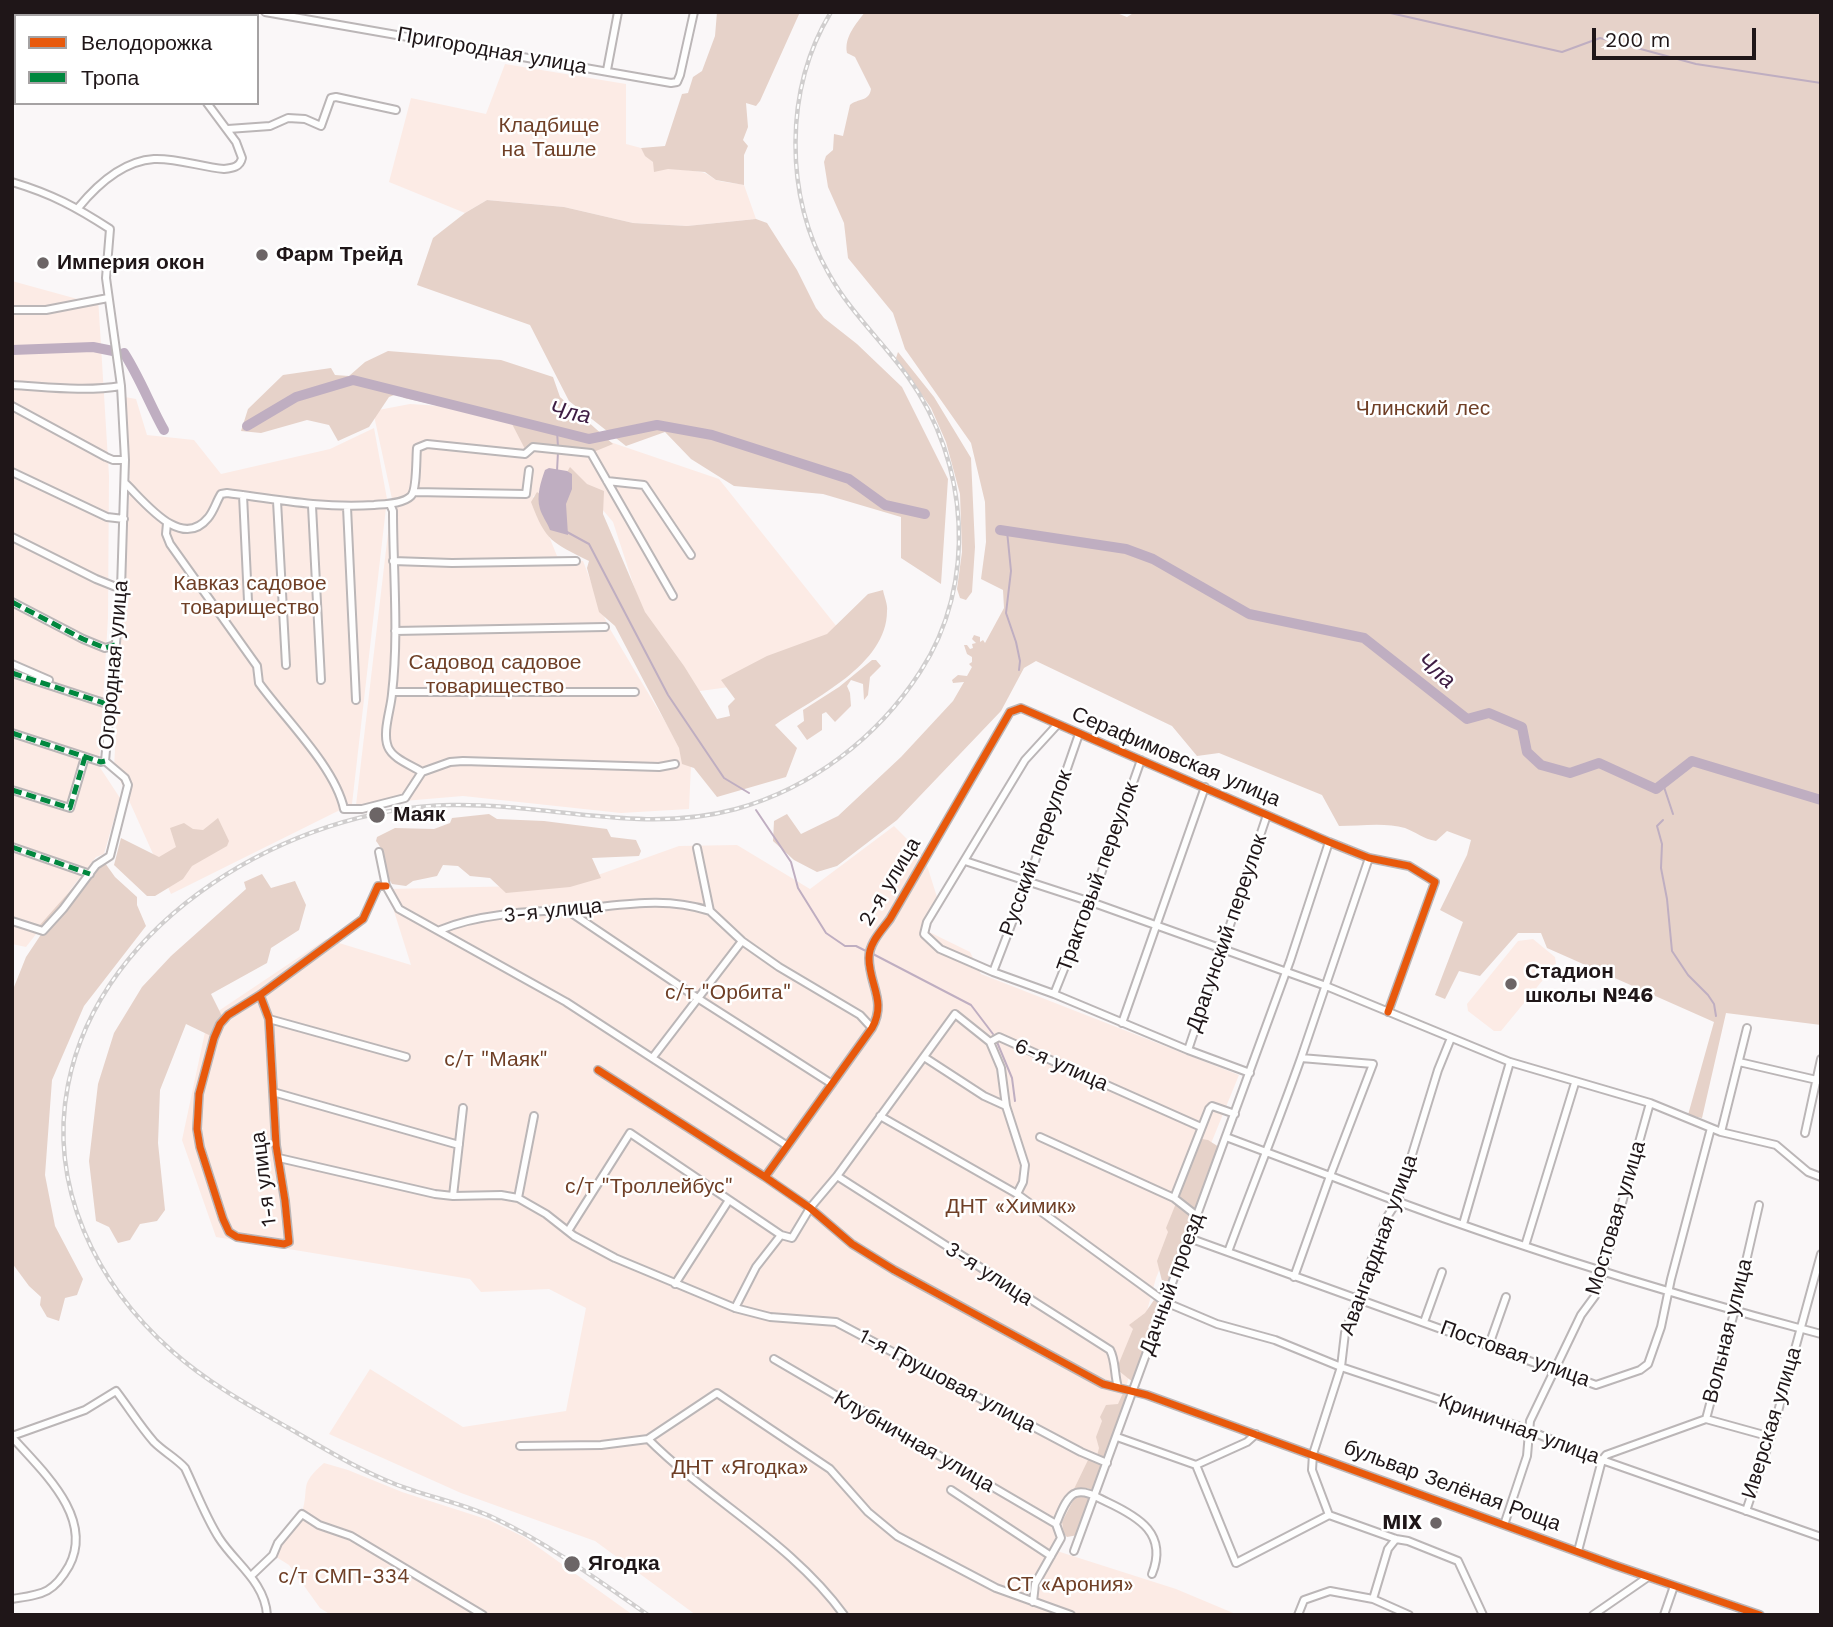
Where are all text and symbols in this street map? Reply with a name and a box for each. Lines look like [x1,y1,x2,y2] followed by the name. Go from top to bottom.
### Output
[14,14,259,105] legend
[1595,14,1759,58] scale bar
[395,22,589,80] street label: Пригородная улица
[1605,27,1671,52] text: 200 m
[81,30,212,55] text: Велодорожка
[81,65,139,90] text: Тропа
[499,113,599,163] park label: Кладбище на Ташле
[276,242,402,268] place label: Фарм Трейд
[254,247,270,263] marker: Фарм Трейд
[57,250,205,276] place label: Империя окон
[35,255,51,271] marker: Империя окон
[547,396,593,430] water label: Чла
[1356,396,1490,422] park label: Члинский лес
[173,571,327,621] park label: Кавказ садовое товарищество
[94,579,134,751] street label: Огородная улица
[1411,647,1461,695] water label: Чла
[409,650,581,700] park label: Садовод садовое товарищество
[1068,702,1284,812] street label: Серафимовская улица
[994,767,1078,939] street label: Русский переулок
[1052,779,1144,975] street label: Трактовый переулок
[393,802,445,828] place label: Маяк
[367,805,387,825] marker: Маяк
[1181,831,1273,1035] street label: Драгунский переулок
[854,833,926,931] street label: 2-я улица
[502,893,604,929] street label: 3-я улица
[1525,959,1653,1009] place label: Стадион школы №46
[1503,976,1519,992] marker: Стадион школы №46
[665,980,791,1006] park label: с/т "Орбита"
[1010,1033,1112,1097] street label: 6-я улица
[444,1047,548,1073] park label: с/т "Маяк"
[246,1130,282,1228] street label: 1-я улица
[1581,1138,1651,1298] street label: Мостовая улица
[1335,1151,1423,1339] street label: Авангардная улица
[565,1174,733,1200] park label: с/т "Троллейбус"
[945,1194,1077,1220] park label: ДНТ «Химик»
[1135,1210,1209,1358] street label: Дачный проезд
[941,1236,1037,1312] street label: 3-я улица
[1698,1256,1758,1406] street label: Вольная улица
[1437,1315,1593,1393] street label: Постовая улица
[854,1324,1040,1438] street label: 1-я Грушовая улица
[1737,1344,1807,1502] street label: Иверская улица
[829,1386,999,1498] street label: Клубничная улица
[1435,1388,1603,1470] street label: Криничная улица
[1340,1435,1564,1537] street label: бульвар Зелёная Роща
[671,1455,809,1481] park label: ДНТ «Ягодка»
[1382,1510,1422,1536] place label: MIX
[1428,1515,1444,1531] marker: MIX
[588,1551,660,1577] place label: Ягодка
[562,1554,582,1574] marker: Ягодка
[278,1564,410,1590] park label: с/т СМП-334
[1006,1572,1134,1598] park label: СТ «Арония»

